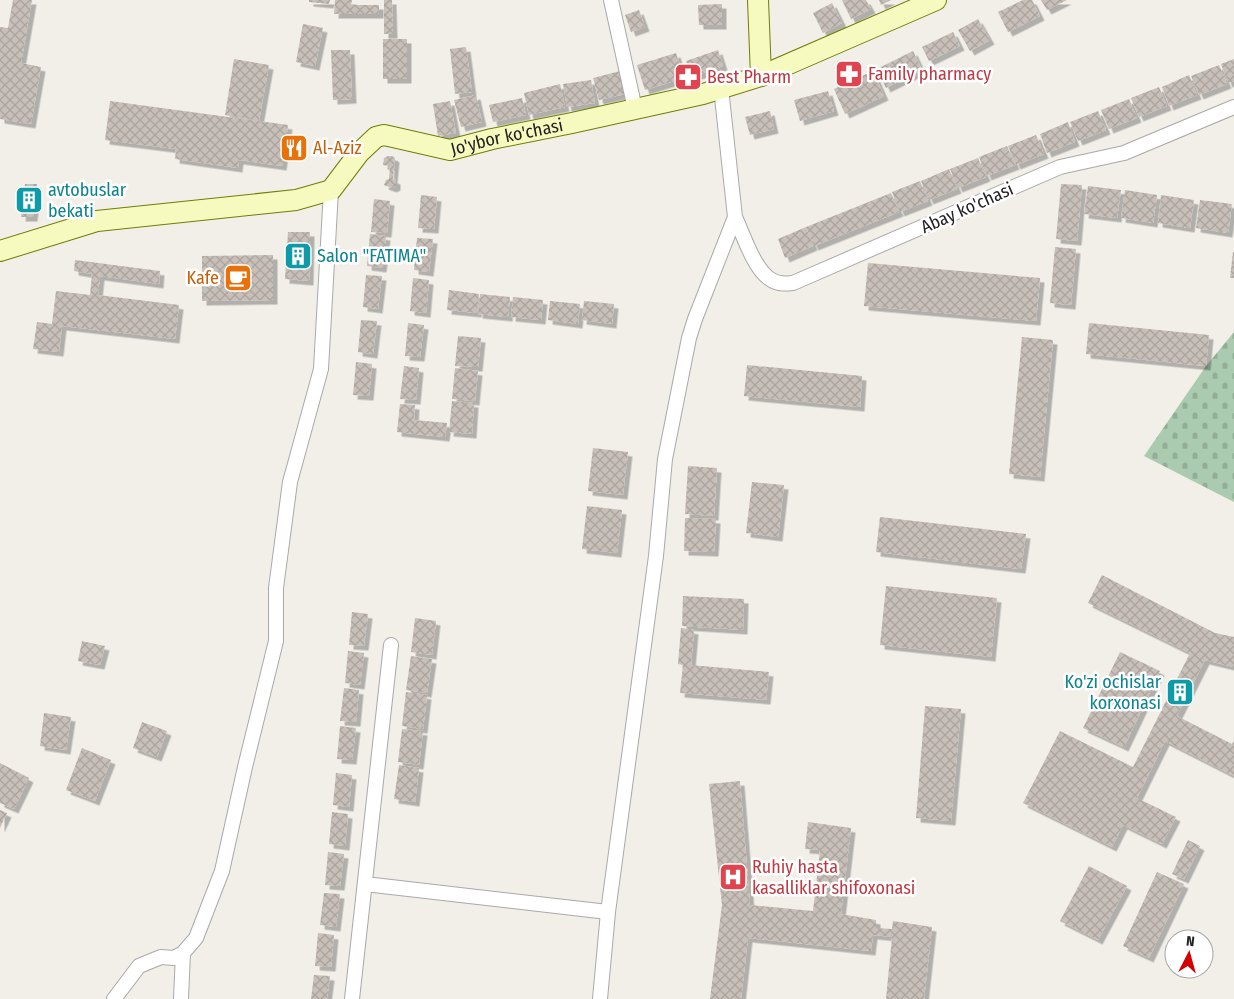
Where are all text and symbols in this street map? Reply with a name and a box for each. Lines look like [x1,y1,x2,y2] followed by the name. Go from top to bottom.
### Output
[834,59,864,89] pharmacy icon: Family pharmacy
[673,62,703,92] pharmacy icon: Best Pharm
[868,63,991,85] place label: Family pharmacy
[707,66,791,88] place label: Best Pharm
[448,114,565,160] street label: Jo'ybor ko'chasi
[279,133,309,163] restaurant icon: Al-Aziz
[313,137,362,159] place label: Al-Aziz
[917,178,1017,238] street label: Abay ko'chasi
[48,179,127,222] place label: avtobuslar bekati
[14,185,44,215] building icon: avtobuslar bekati
[283,241,313,271] building icon: Salon "FATIMA"
[317,245,426,267] place label: Salon "FATIMA"
[223,263,253,293] cafe icon: Kafe
[187,267,219,289] place label: Kafe
[1064,671,1162,714] place label: Ko'zi ochislar korxonasi
[1165,677,1195,707] building icon: Ko'zi ochislar korxonasi
[752,856,915,899] place label: Ruhiy hasta kasalliklar shifoxonasi
[718,862,748,892] hospital icon: Ruhiy hasta kasalliklar shifoxonasi
[1164,929,1214,979] north arrow
[1185,933,1195,950] text: N

